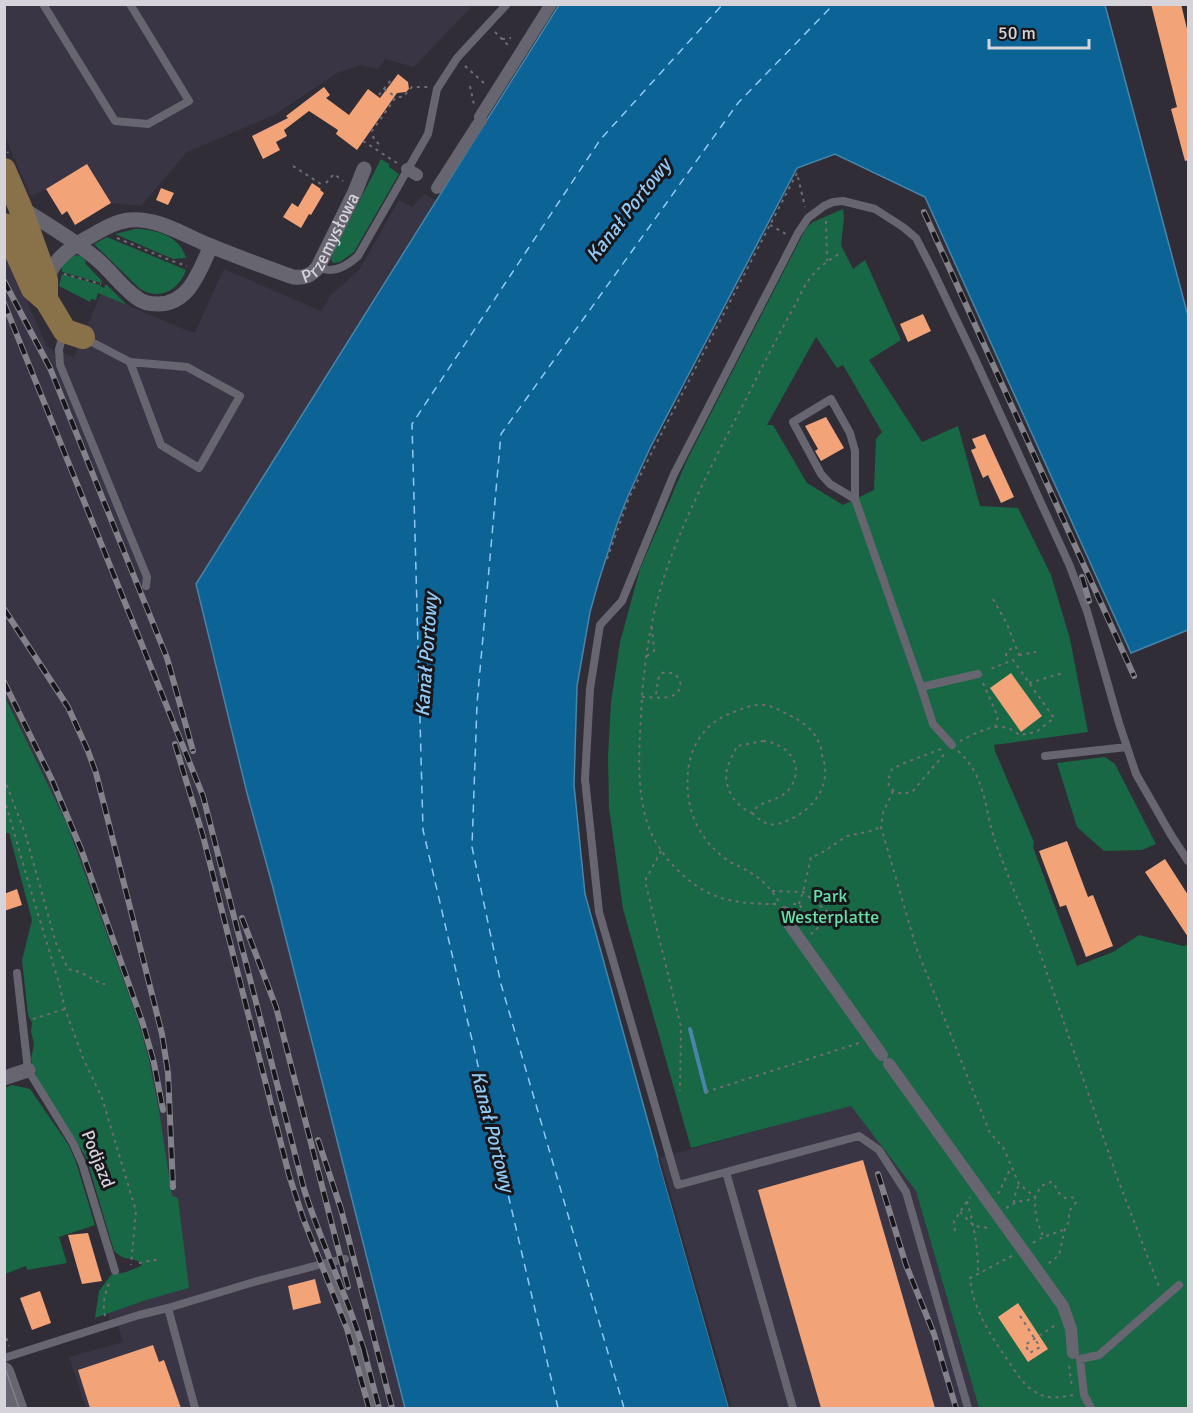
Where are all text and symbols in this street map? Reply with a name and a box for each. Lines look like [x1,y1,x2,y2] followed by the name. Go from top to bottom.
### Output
[989,12,1090,50] scale bar
[998,22,1036,44] text: 50 m
[580,152,678,267] water label: Kanał Portowy
[298,189,364,288] street label: Przemysłowa
[410,590,443,718] water label: Kanał Portowy
[781,885,879,928] park label: Park Westerplatte
[465,1068,520,1197] water label: Kanał Portowy
[77,1127,119,1191] street label: Podjazd

